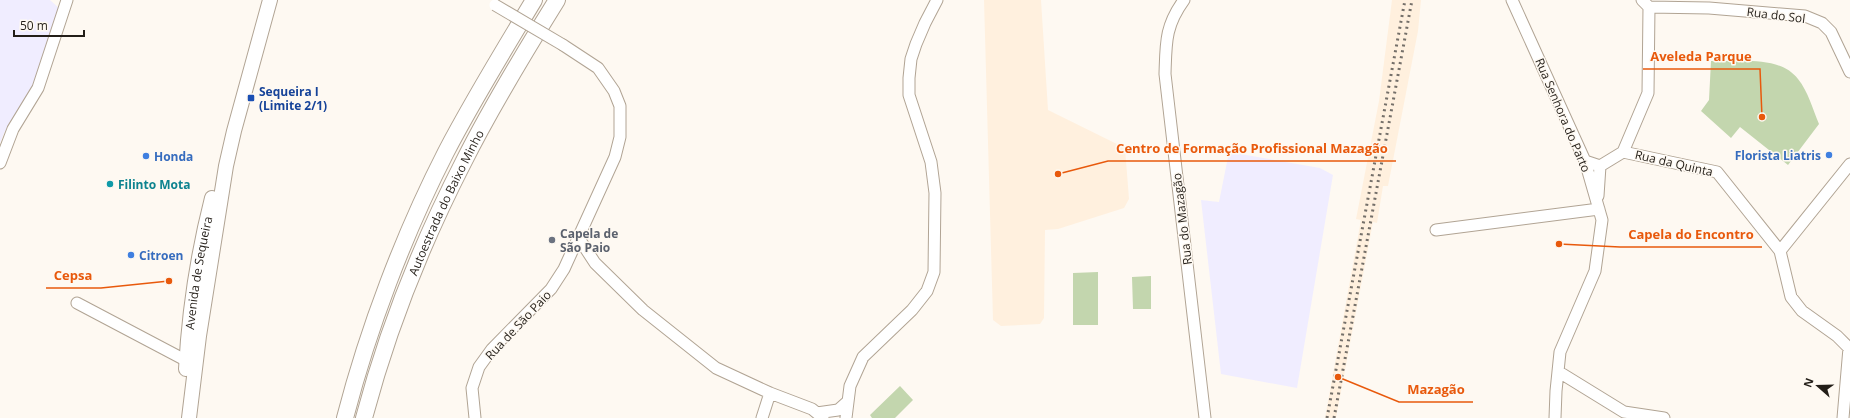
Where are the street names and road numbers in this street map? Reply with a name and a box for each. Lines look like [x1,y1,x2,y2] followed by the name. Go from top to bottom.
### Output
[1746,3,1806,27] street label: Rua do Sol
[1531,55,1595,175] street label: Rua Senhora do Parto
[404,126,487,278] street label: Autoestrada do Baixo Minho
[1633,146,1715,180] street label: Rua da Quinta
[1168,172,1196,266] street label: Rua do Mazagão
[181,214,216,330] street label: Avenida de Sequeira
[481,286,555,364] street label: Rua de São Paio

